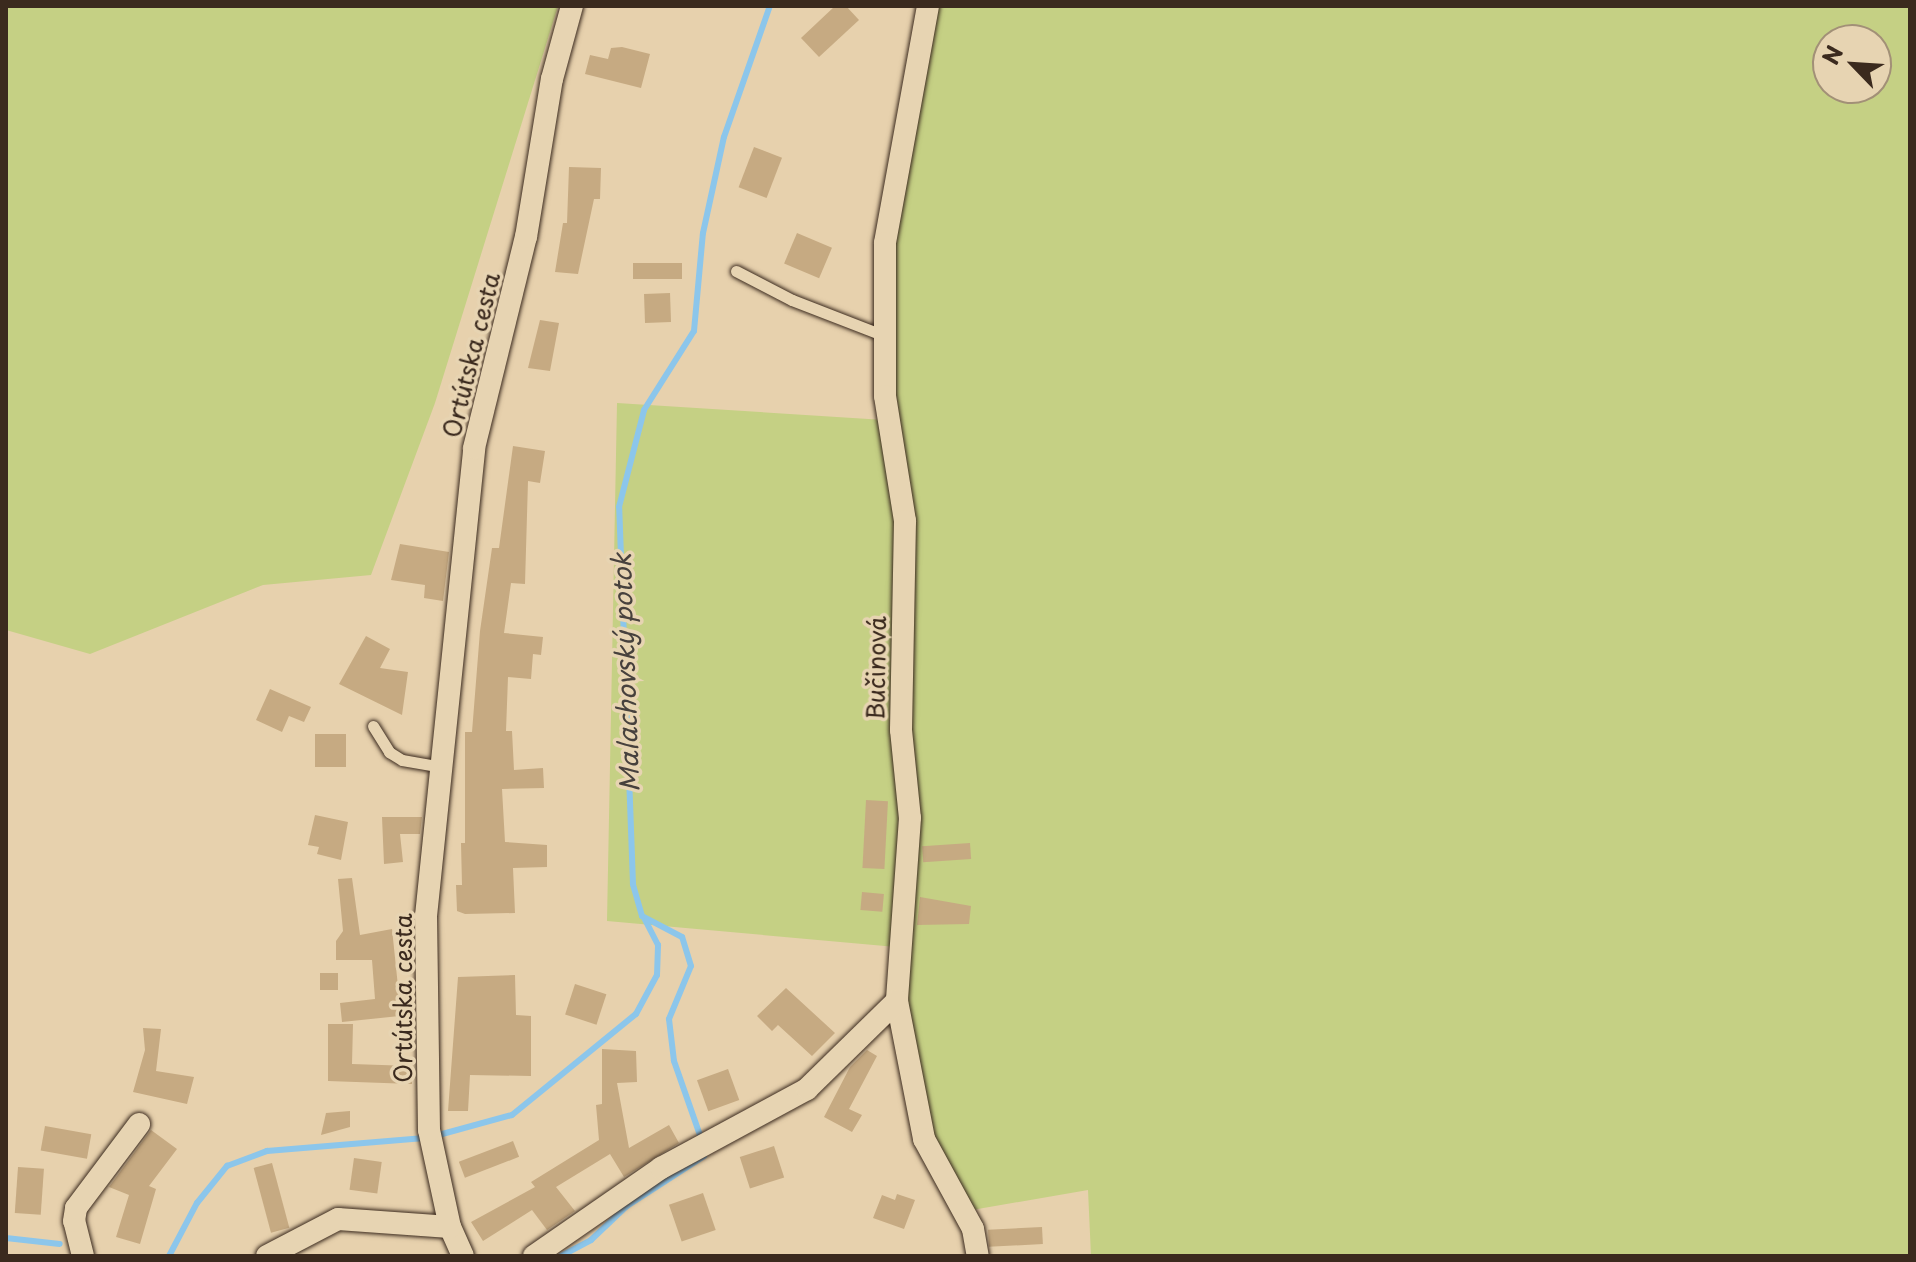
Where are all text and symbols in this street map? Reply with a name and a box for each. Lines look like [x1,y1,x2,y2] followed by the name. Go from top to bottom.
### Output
[1812,24,1892,104] north arrow
[1813,40,1850,69] text: N
[436,269,506,441] street label: Ortútska cesta
[605,551,645,795] water label: Malachovský potok
[861,616,891,720] street label: Bučinová
[389,913,417,1083] street label: Ortútska cesta

